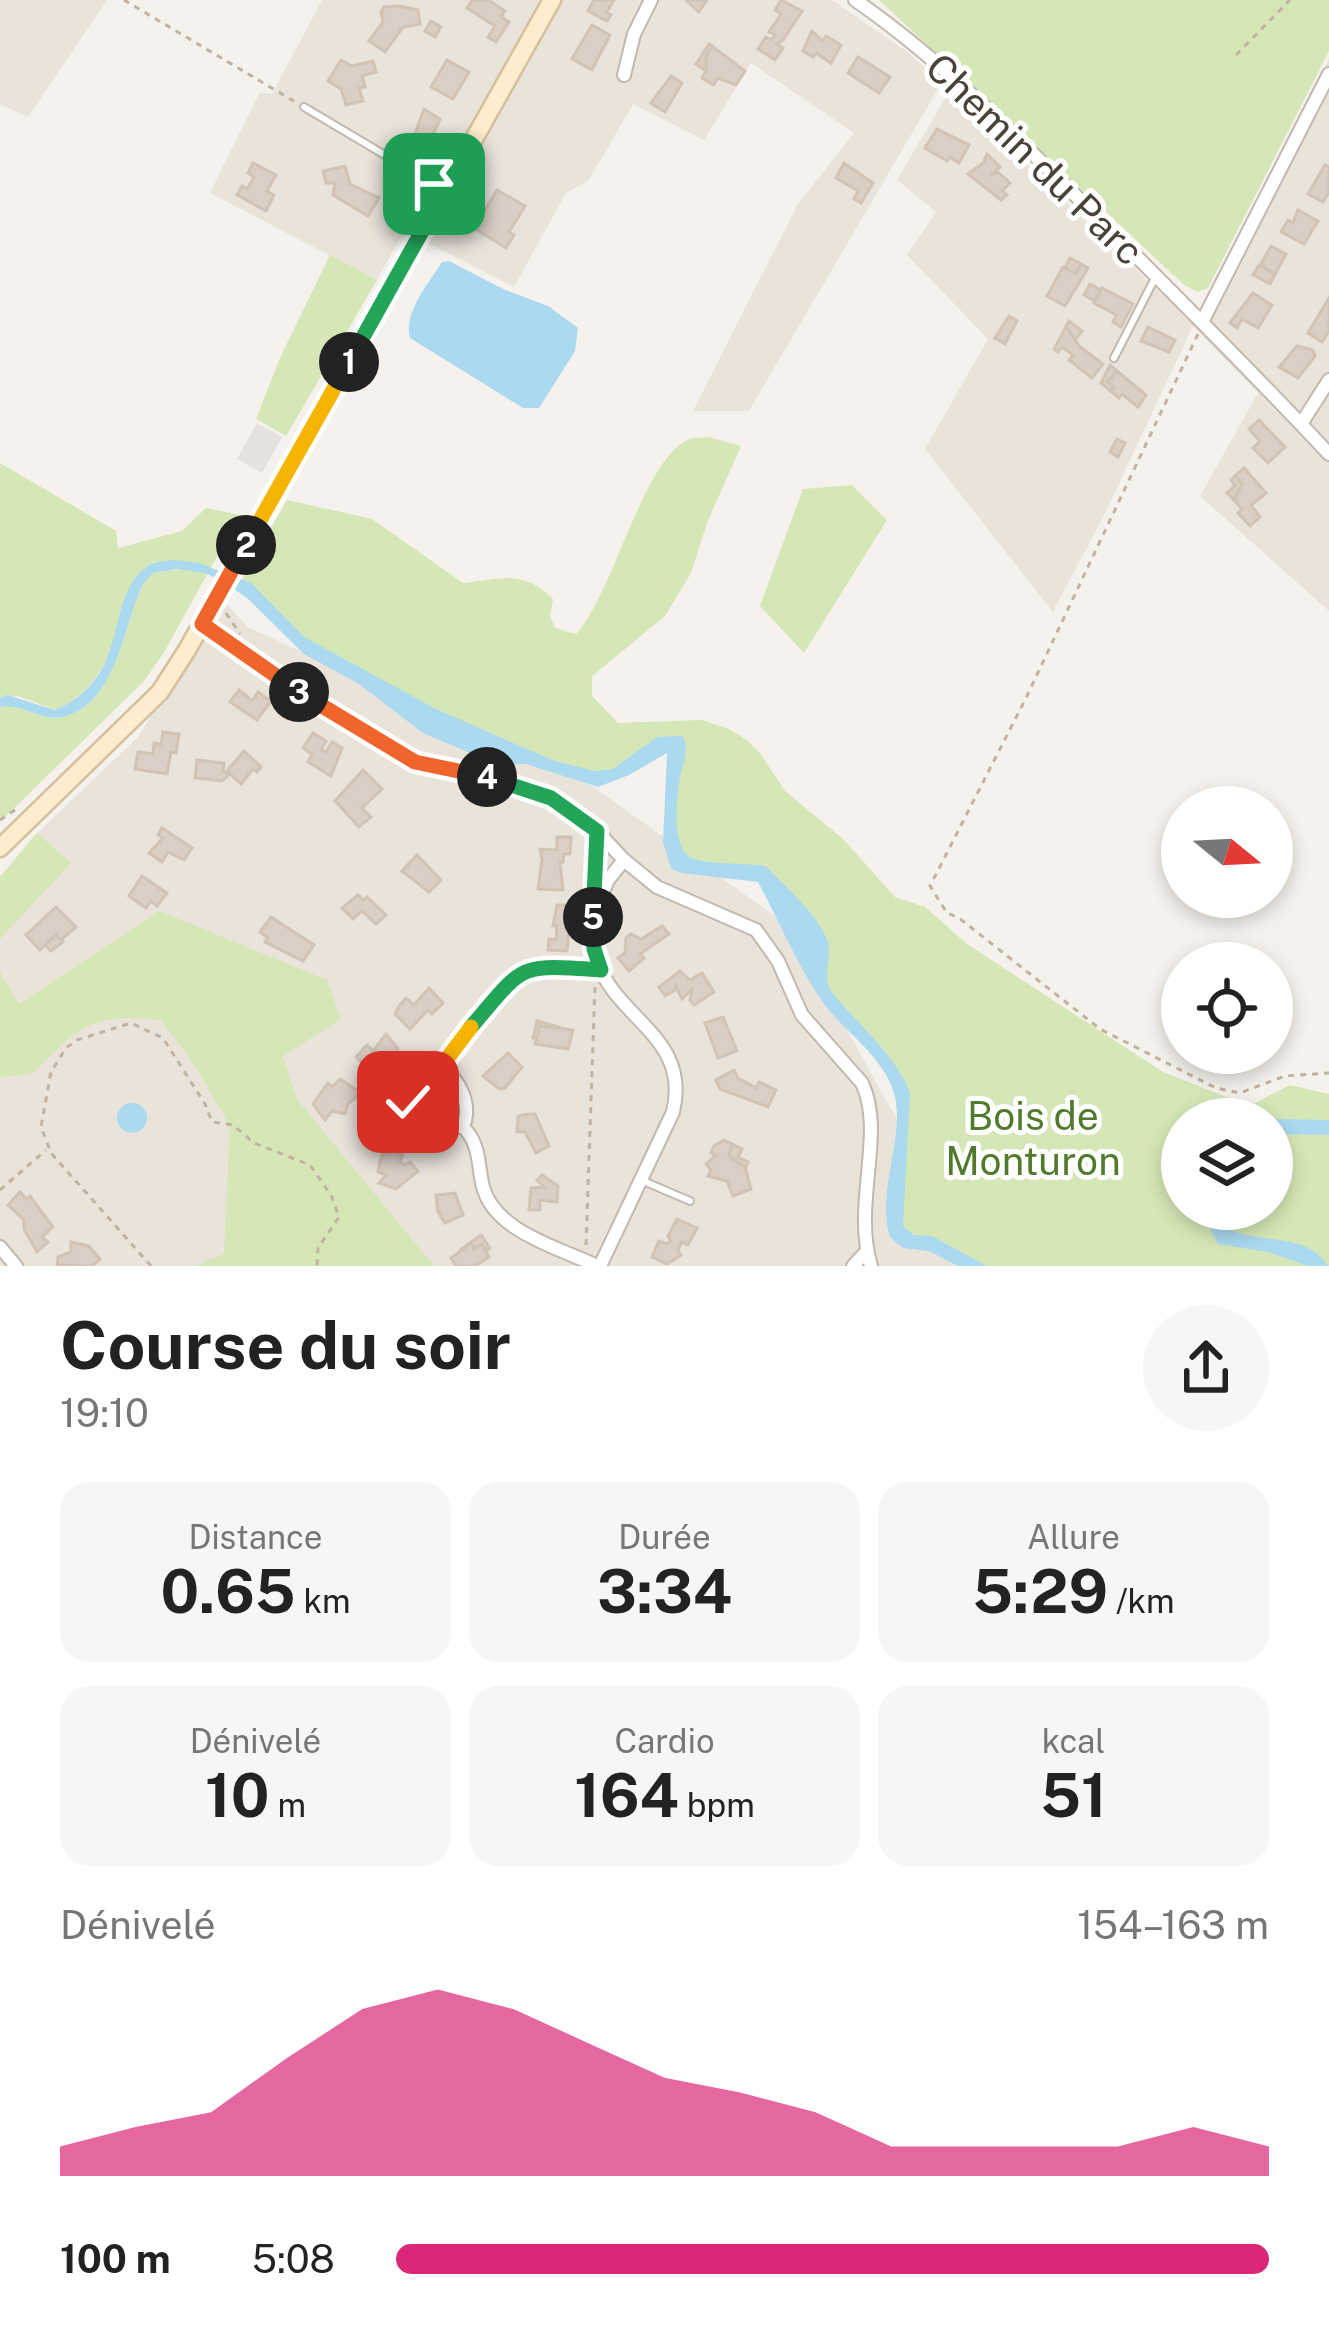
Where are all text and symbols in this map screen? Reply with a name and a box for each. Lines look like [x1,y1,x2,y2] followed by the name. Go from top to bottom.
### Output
[917,44,1153,274] street label: Chemin du Parc
[383,133,485,235] pin
[401,151,467,217] icon: arrive
[319,332,379,392] pin: 1
[342,343,356,381] text: 1
[216,515,276,575] pin: 2
[236,526,256,564] text: 2
[269,662,329,722] pin: 3
[288,673,310,711] text: 3
[457,747,517,807] pin: 4
[476,758,498,796] text: 4
[1161,786,1293,918] north arrow
[1161,786,1293,1230] map controls
[563,887,623,947] pin: 5
[582,898,604,936] text: 5
[1161,942,1293,1074] button: locate
[357,1051,459,1153] pin
[375,1069,441,1135] icon: check
[945,1093,1121,1184] park label: Bois de Monturon
[1161,1098,1293,1230] button: layers
[1143,1305,1269,1431] button: share
[60,1306,511,1384] text: Course du soir
[60,1390,149,1436] text: 19:10
[189,1518,322,1556] text: Distance
[618,1518,711,1556] text: Durée
[1027,1518,1120,1556] text: Allure
[160,1556,295,1627] text: 0.65
[597,1556,732,1627] text: 3:34
[972,1556,1108,1627] text: 5:29
[295,1582,351,1620] text: km
[1108,1582,1175,1620] text: /km
[190,1722,321,1760] text: Dénivelé
[614,1722,715,1760] text: Cardio
[1042,1722,1105,1760] text: kcal
[205,1760,269,1831] text: 10
[574,1760,679,1831] text: 164
[1040,1760,1107,1831] text: 51
[269,1786,306,1824] text: m
[679,1786,755,1824] text: bpm
[60,1902,216,1948] text: Dénivelé
[1077,1902,1269,1948] text: 154–163 m
[60,2236,171,2282] text: 100 m
[252,2236,335,2282] text: 5:08

